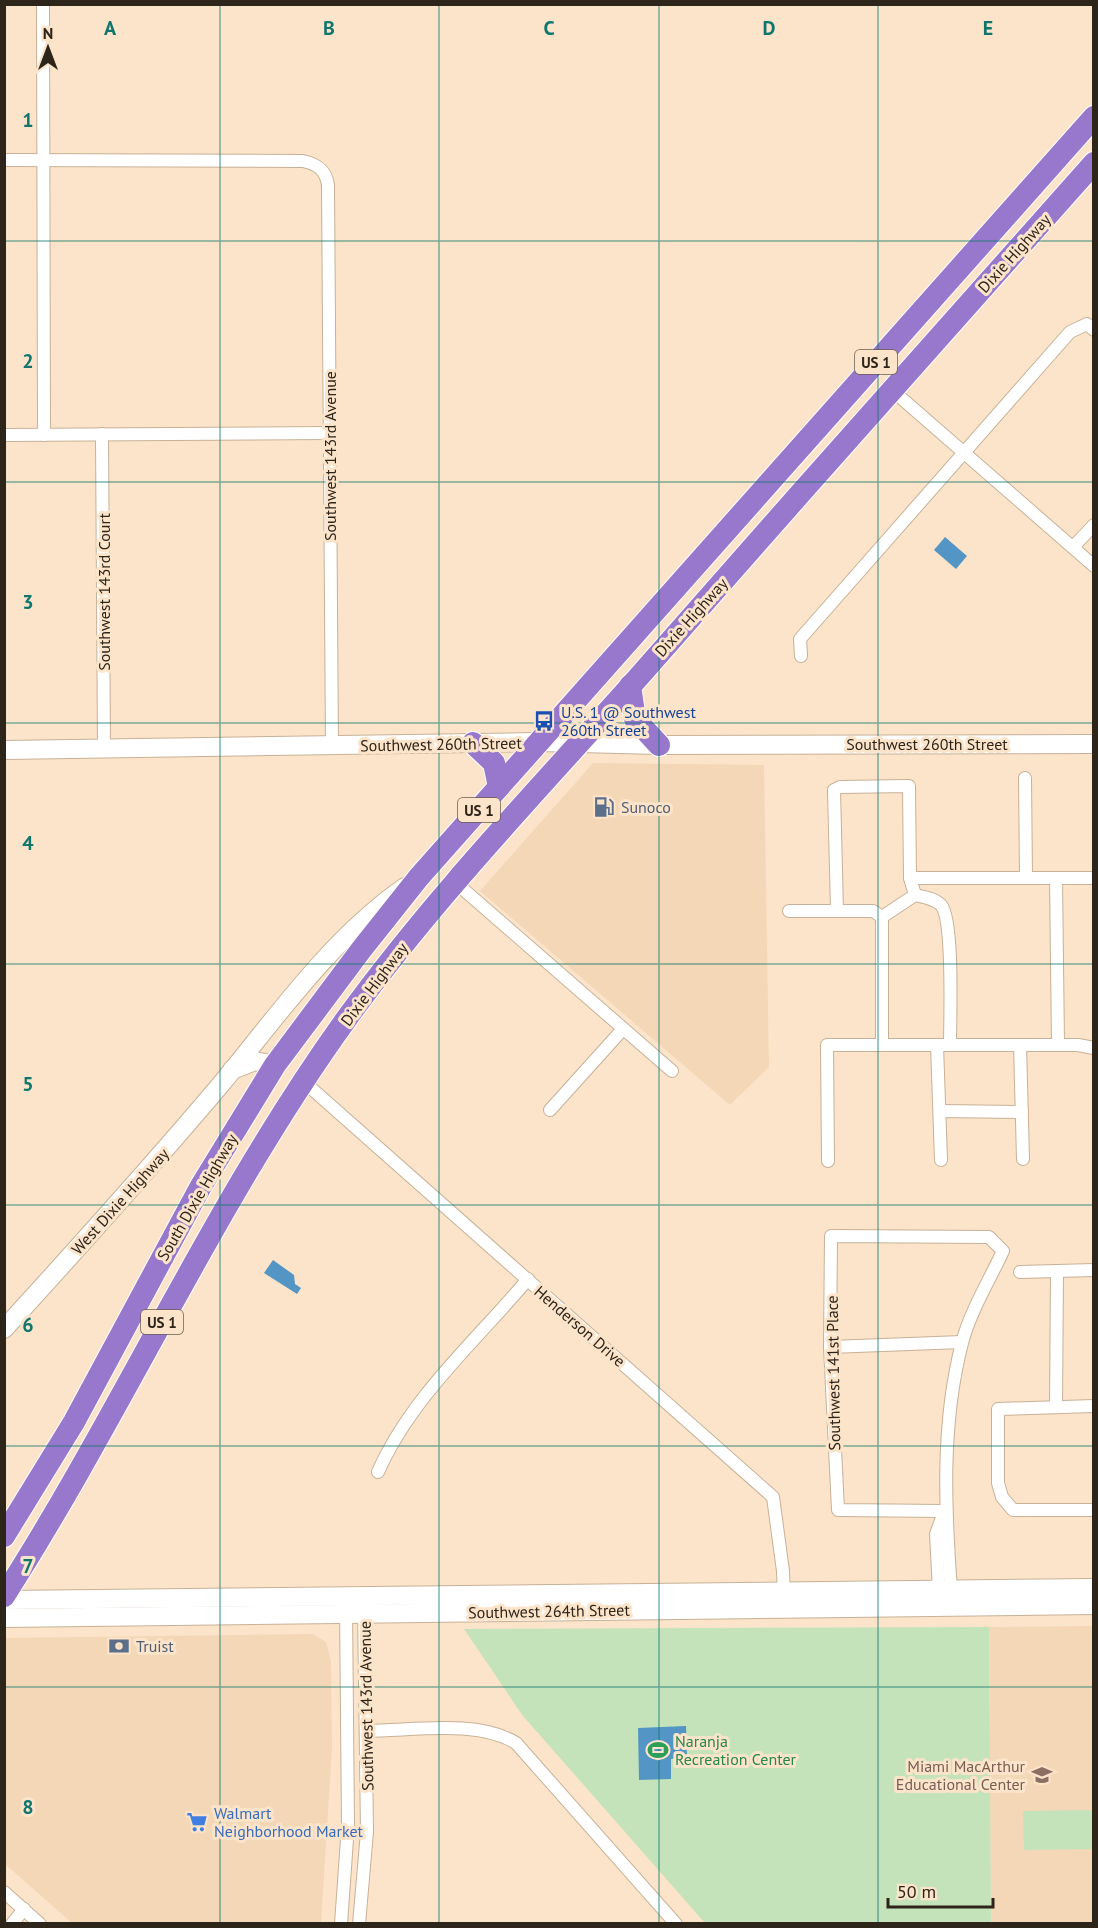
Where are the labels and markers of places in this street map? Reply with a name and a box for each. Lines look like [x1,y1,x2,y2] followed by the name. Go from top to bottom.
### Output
[561,702,696,740] place label: U.S. 1 @ Southwest 260th Street
[532,709,556,733] bus stop icon: U.S. 1 @ Southwest 260th Street
[592,795,616,819] fuel station icon: Sunoco
[621,797,671,817] place label: Sunoco
[107,1634,131,1658] bank icon: Truist
[136,1636,174,1656] place label: Truist
[675,1731,797,1769] place label: Naranja Recreation Center
[646,1738,670,1762] sports icon: Naranja Recreation Center
[896,1756,1026,1794] place label: Miami MacArthur Educational Center
[1030,1763,1054,1787] school or university icon: Miami MacArthur Educational Center
[214,1803,364,1841] place label: Walmart Neighborhood Market
[185,1810,209,1834] supermarket icon: Walmart Neighborhood Market

